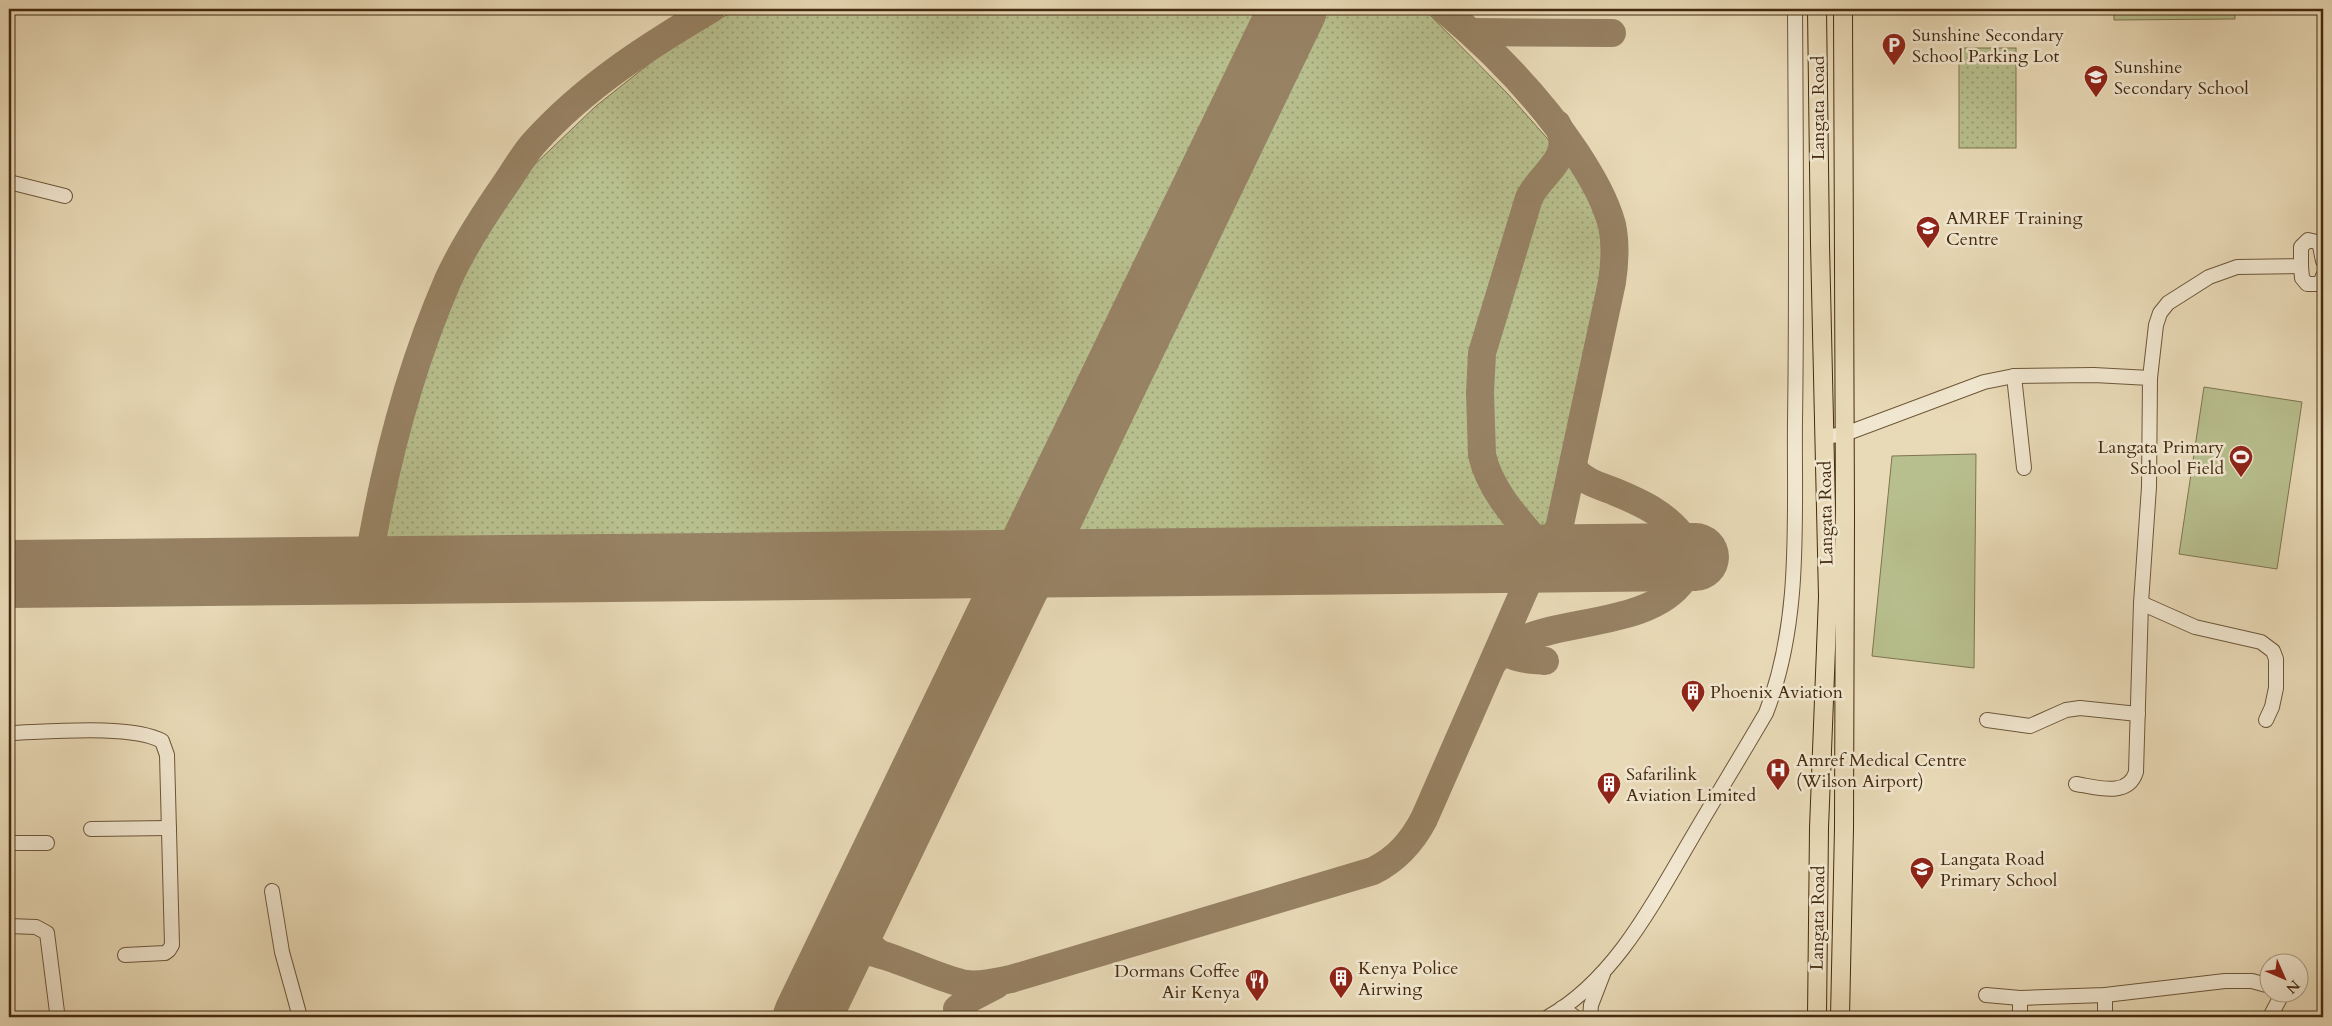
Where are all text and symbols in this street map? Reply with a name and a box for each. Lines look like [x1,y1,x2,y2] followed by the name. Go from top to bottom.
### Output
[1912,23,2065,69] place label: Sunshine Secondary School Parking Lot
[1881,32,1907,66] parking icon: Sunshine Secondary School Parking Lot
[1806,55,1831,160] street label: Langata Road
[2114,55,2249,101] place label: Sunshine Secondary School
[2083,64,2109,98] school or university icon: Sunshine Secondary School
[1946,206,2084,252] place label: AMREF Training Centre
[1915,215,1941,249] school or university icon: AMREF Training Centre
[2098,435,2224,481] place label: Langata Primary School Field
[2228,444,2254,478] sports icon: Langata Primary School Field
[1813,460,1839,566] street label: Langata Road
[1680,679,1706,713] building icon: Phoenix Aviation
[1710,680,1844,705] place label: Phoenix Aviation
[1796,748,1967,794] place label: Amref Medical Centre (Wilson Airport)
[1765,757,1791,791] hospital icon: Amref Medical Centre (Wilson Airport)
[1626,762,1756,808] place label: Safarilink Aviation Limited
[1596,771,1622,805] building icon: Safarilink Aviation Limited
[1940,847,2058,893] place label: Langata Road Primary School
[1909,856,1935,890] school or university icon: Langata Road Primary School
[1805,865,1831,971] street label: Langata Road
[2260,954,2310,1004] north arrow
[1358,956,1458,1002] place label: Kenya Police Airwing
[1114,959,1240,1005] place label: Dormans Coffee Air Kenya
[1328,965,1354,999] building icon: Kenya Police Airwing
[1244,968,1270,1002] restaurant icon: Dormans Coffee Air Kenya
[2282,976,2304,998] text: N

